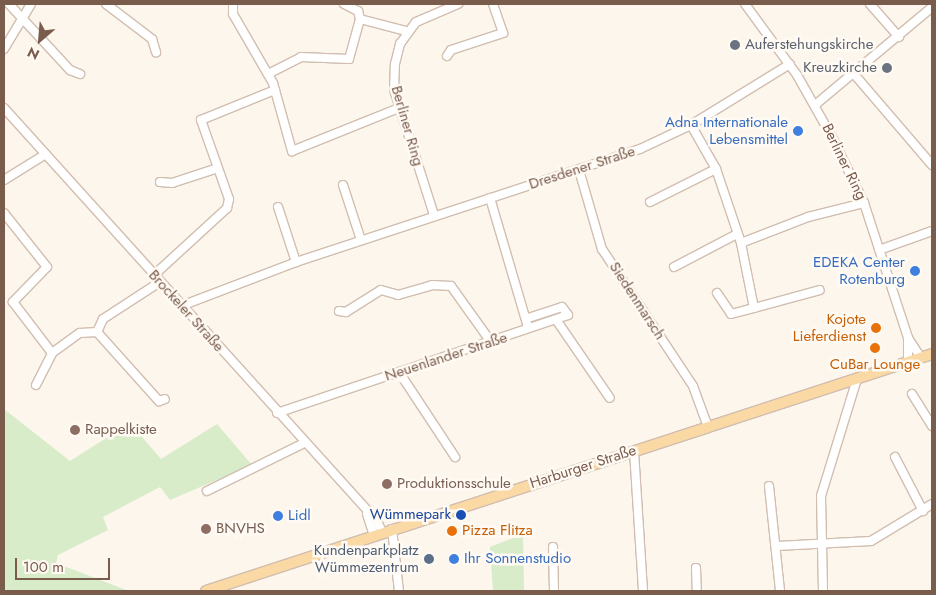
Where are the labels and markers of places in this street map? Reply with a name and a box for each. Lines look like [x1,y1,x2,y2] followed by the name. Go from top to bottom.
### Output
[745,36,873,54] place label: Auferstehungskirche
[729,39,741,51] marker: Auferstehungskirche
[803,59,877,77] place label: Kreuzkirche
[881,62,893,74] marker: Kreuzkirche
[665,113,788,148] place label: Adna Internationale Lebensmittel
[792,125,804,137] marker: Adna Internationale Lebensmittel
[813,253,905,288] place label: EDEKA Center Rotenburg
[909,265,921,277] marker: EDEKA Center Rotenburg
[793,310,866,345] place label: Kojote Lieferdienst
[870,322,882,334] marker: Kojote Lieferdienst
[869,342,881,354] marker: CuBar Lounge
[830,356,920,374] place label: CuBar Lounge
[85,421,157,439] place label: Rappelkiste
[69,424,81,436] marker: Rappelkiste
[397,475,511,493] place label: Produktionsschule
[381,478,393,490] marker: Produktionsschule
[370,506,451,524] place label: Wümmepark
[288,507,311,525] place label: Lidl
[455,509,467,521] marker: Wümmepark
[272,510,284,522] marker: Lidl
[216,520,265,538] place label: BNVHS
[462,522,533,540] place label: Pizza Flitza
[200,523,212,535] marker: BNVHS
[446,525,458,537] marker: Pizza Flitza
[314,541,419,576] place label: Kundenparkplatz Wümmezentrum
[464,550,571,568] place label: Ihr Sonnenstudio
[423,553,435,565] marker: Kundenparkplatz Wümmezentrum
[448,553,460,565] marker: Ihr Sonnenstudio

